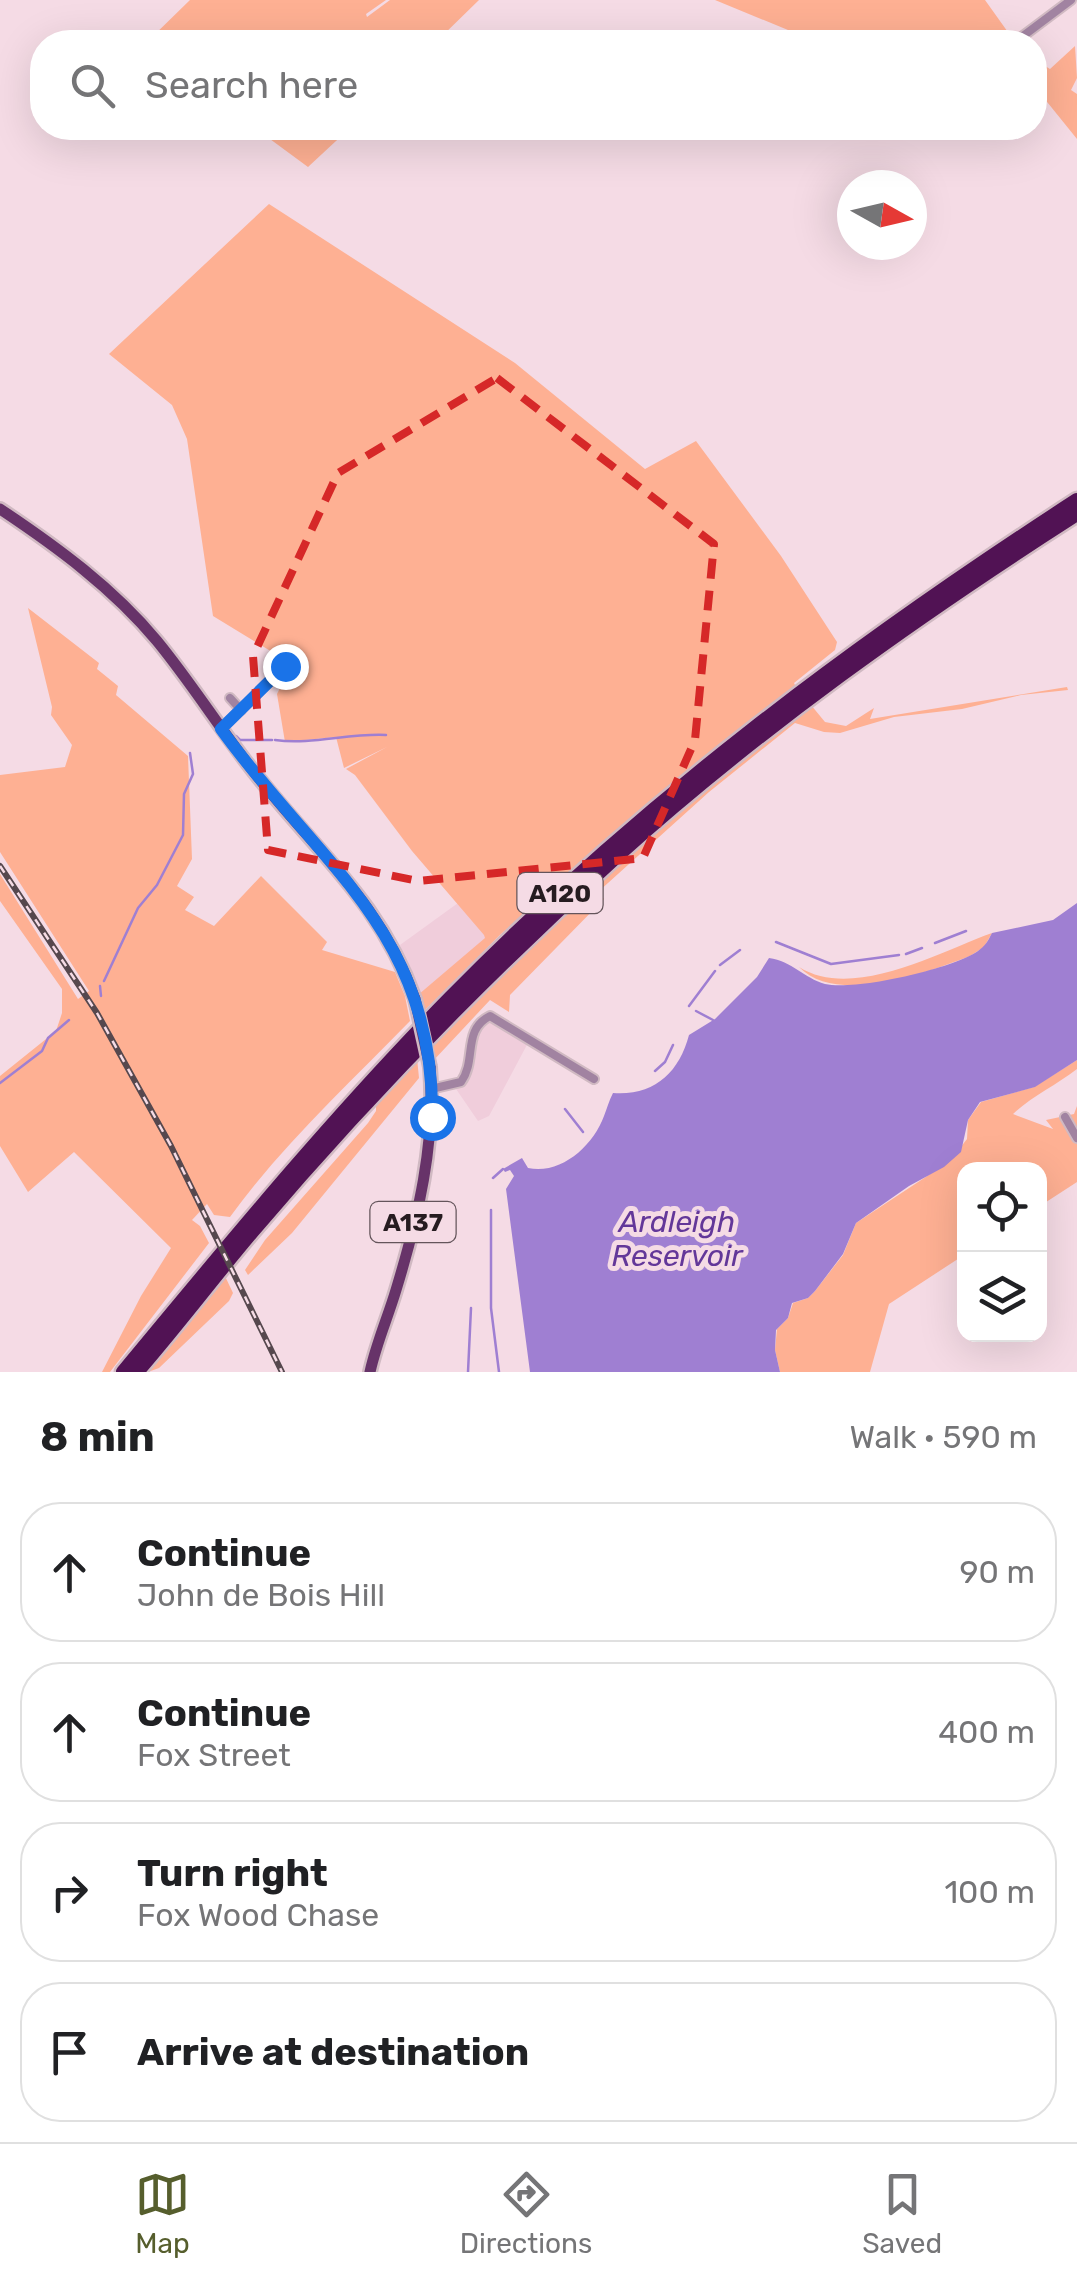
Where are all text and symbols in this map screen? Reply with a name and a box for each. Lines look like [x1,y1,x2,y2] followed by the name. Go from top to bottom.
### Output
[30,30,1047,140] search box
[65,58,120,113] icon: search
[145,62,358,108] text: Search here
[837,170,927,260] north arrow
[263,644,309,690] route end
[518,873,602,913] road number: A120
[410,1095,456,1141] route start
[957,1162,1047,1342] map controls
[957,1162,1047,1252] button: locate
[370,1202,456,1242] road number: A137
[611,1204,744,1274] water label: Ardleigh Reservoir
[957,1252,1047,1342] button: layers
[40,1412,155,1462] text: 8 min
[850,1418,1037,1456] text: Walk · 590 m
[137,1530,311,1576] text: Continue
[42,1545,97,1600] icon: ahead
[959,1553,1035,1591] text: 90 m
[137,1576,385,1614] text: John de Bois Hill
[137,1690,311,1736] text: Continue
[42,1705,97,1760] icon: ahead
[938,1713,1035,1751] text: 400 m
[137,1736,291,1774] text: Fox Street
[137,1850,328,1896] text: Turn right
[42,1865,97,1920] icon: right
[944,1873,1035,1911] text: 100 m
[137,1896,379,1934] text: Fox Wood Chase
[42,2025,97,2080] icon: arrive
[137,2029,529,2075] text: Arrive at destination
[135,2167,190,2260] tab: Map
[460,2167,592,2260] tab: Directions
[862,2167,942,2260] tab: Saved

